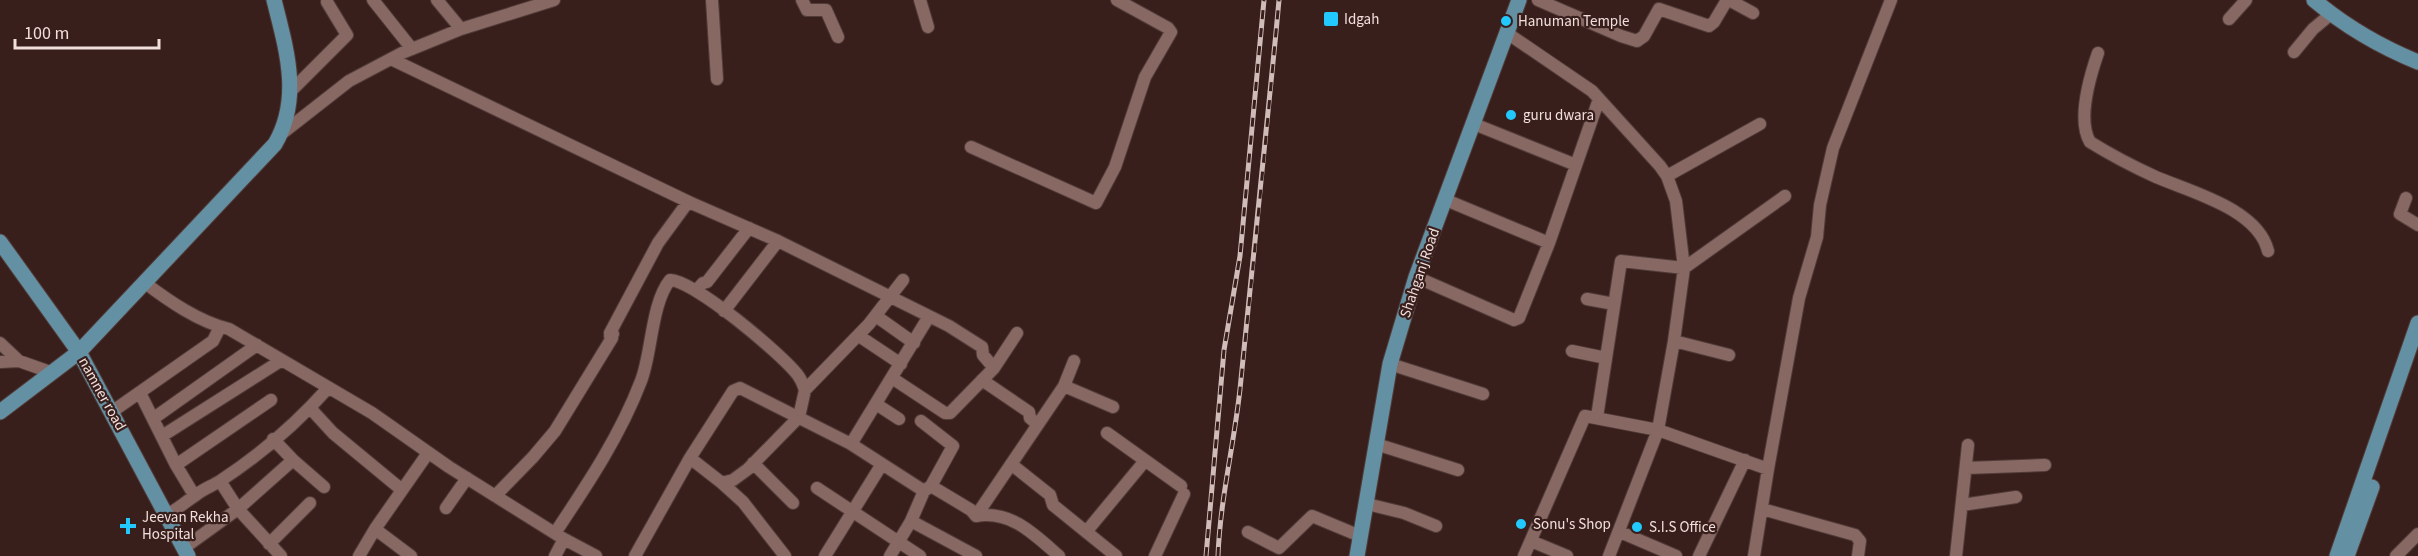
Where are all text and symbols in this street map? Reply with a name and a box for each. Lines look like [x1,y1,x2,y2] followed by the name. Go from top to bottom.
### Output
[1344,9,1379,30] place label: Idgah
[1322,10,1340,28] marker: Idgah
[1518,11,1629,32] place label: Hanuman Temple
[15,12,159,50] scale bar
[1499,14,1513,28] marker: Hanuman Temple
[24,21,69,46] text: 100 m
[1523,105,1594,126] place label: guru dwara
[1504,108,1518,122] marker: guru dwara
[1395,225,1445,321] street label: Shahganj Road
[73,354,131,434] street label: namner road
[142,507,229,545] place label: Jeevan Rekha Hospital
[1533,514,1611,535] place label: Sonu's Shop
[119,517,137,535] marker: Jeevan Rekha Hospital
[1514,517,1528,531] marker: Sonu's Shop
[1649,517,1716,538] place label: S.I.S Office
[1630,520,1644,534] marker: S.I.S Office

